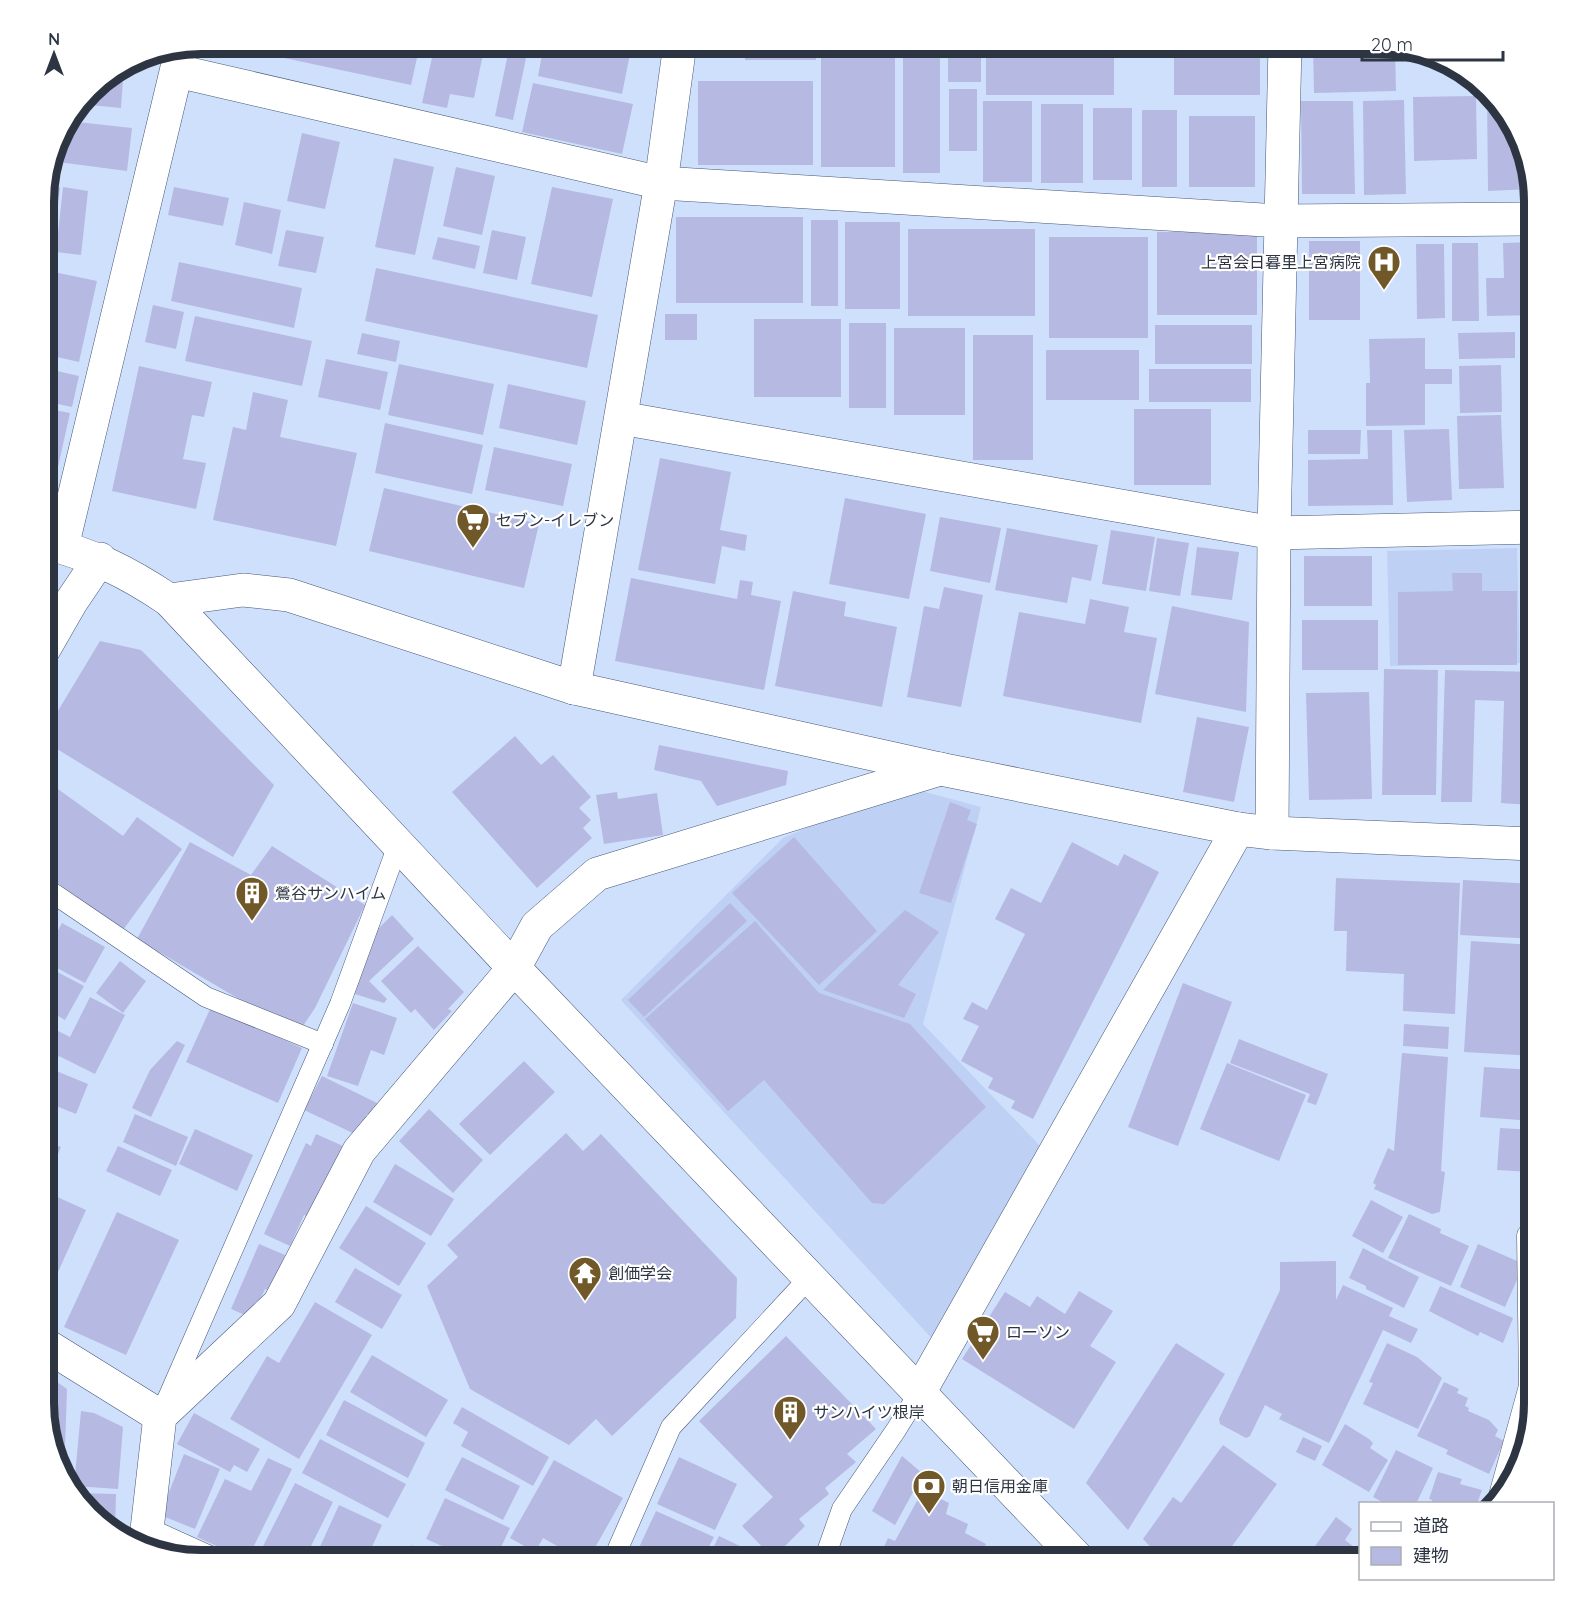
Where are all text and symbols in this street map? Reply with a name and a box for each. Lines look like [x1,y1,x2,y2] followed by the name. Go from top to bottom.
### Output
[24,24,84,84] north arrow
[1362,24,1503,62] scale bar
[48,29,60,49] text: N
[1371,33,1413,56] text: 20 m
[1366,244,1402,291] hospital icon: 上宮会日暮里上宮病院
[1201,252,1361,272] place label: 上宮会日暮里上宮病院
[455,502,491,549] supermarket icon: セブン-イレブン
[496,510,614,530] place label: セブン-イレブン
[234,875,270,922] building icon: 鶯谷サンハイム
[275,883,386,903] place label: 鶯谷サンハイム
[567,1255,603,1302] temple icon: 創価学会
[608,1263,672,1283] place label: 創価学会
[965,1314,1001,1361] supermarket icon: ローソン
[1006,1322,1070,1342] place label: ローソン
[772,1394,808,1441] building icon: サンハイツ根岸
[813,1402,925,1422] place label: サンハイツ根岸
[911,1468,947,1515] bank icon: 朝日信用金庫
[952,1476,1048,1496] place label: 朝日信用金庫
[1359,1502,1554,1580] legend
[1413,1514,1449,1537] text: 道路
[1413,1544,1449,1567] text: 建物

